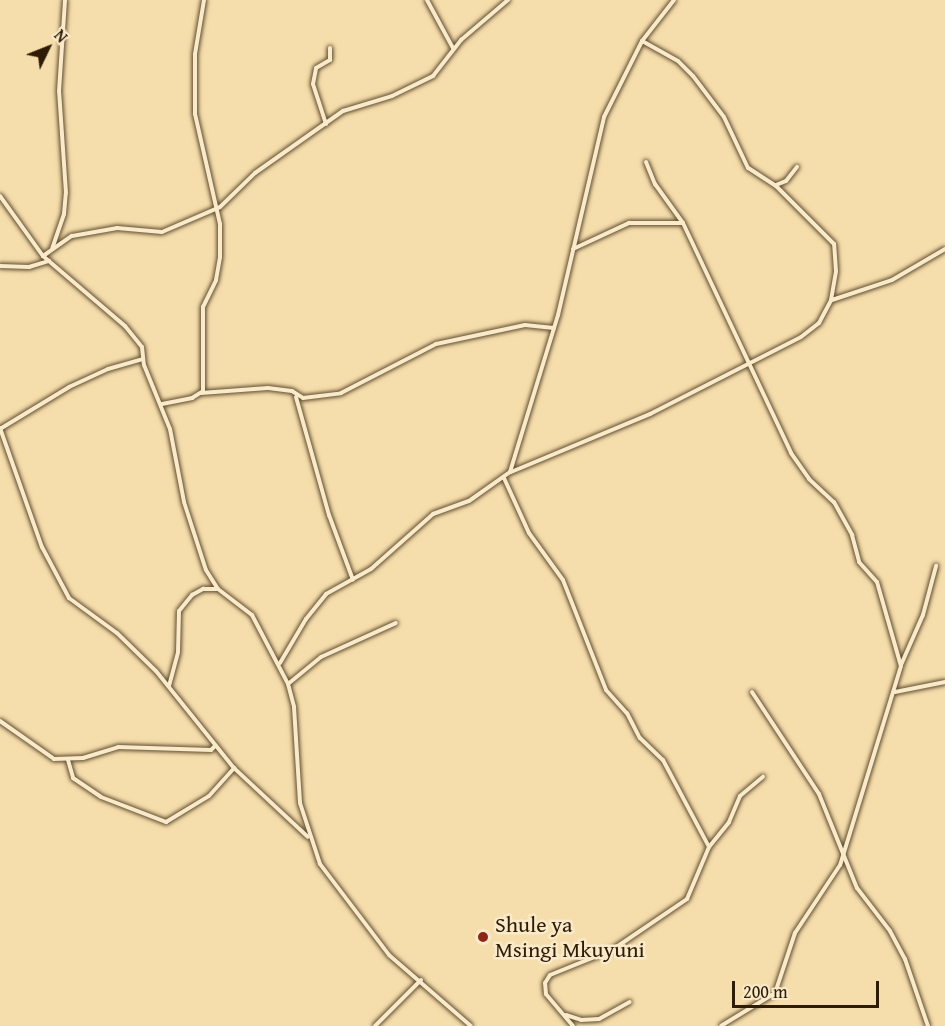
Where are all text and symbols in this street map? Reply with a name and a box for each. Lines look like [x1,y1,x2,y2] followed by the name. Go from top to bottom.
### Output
[18,18,78,78] north arrow
[49,24,74,48] text: N
[495,911,645,962] place label: Shule ya Msingi Mkuyuni
[476,930,490,944] marker: Shule ya Msingi Mkuyuni
[735,969,882,1007] scale bar
[743,978,788,1005] text: 200 m

